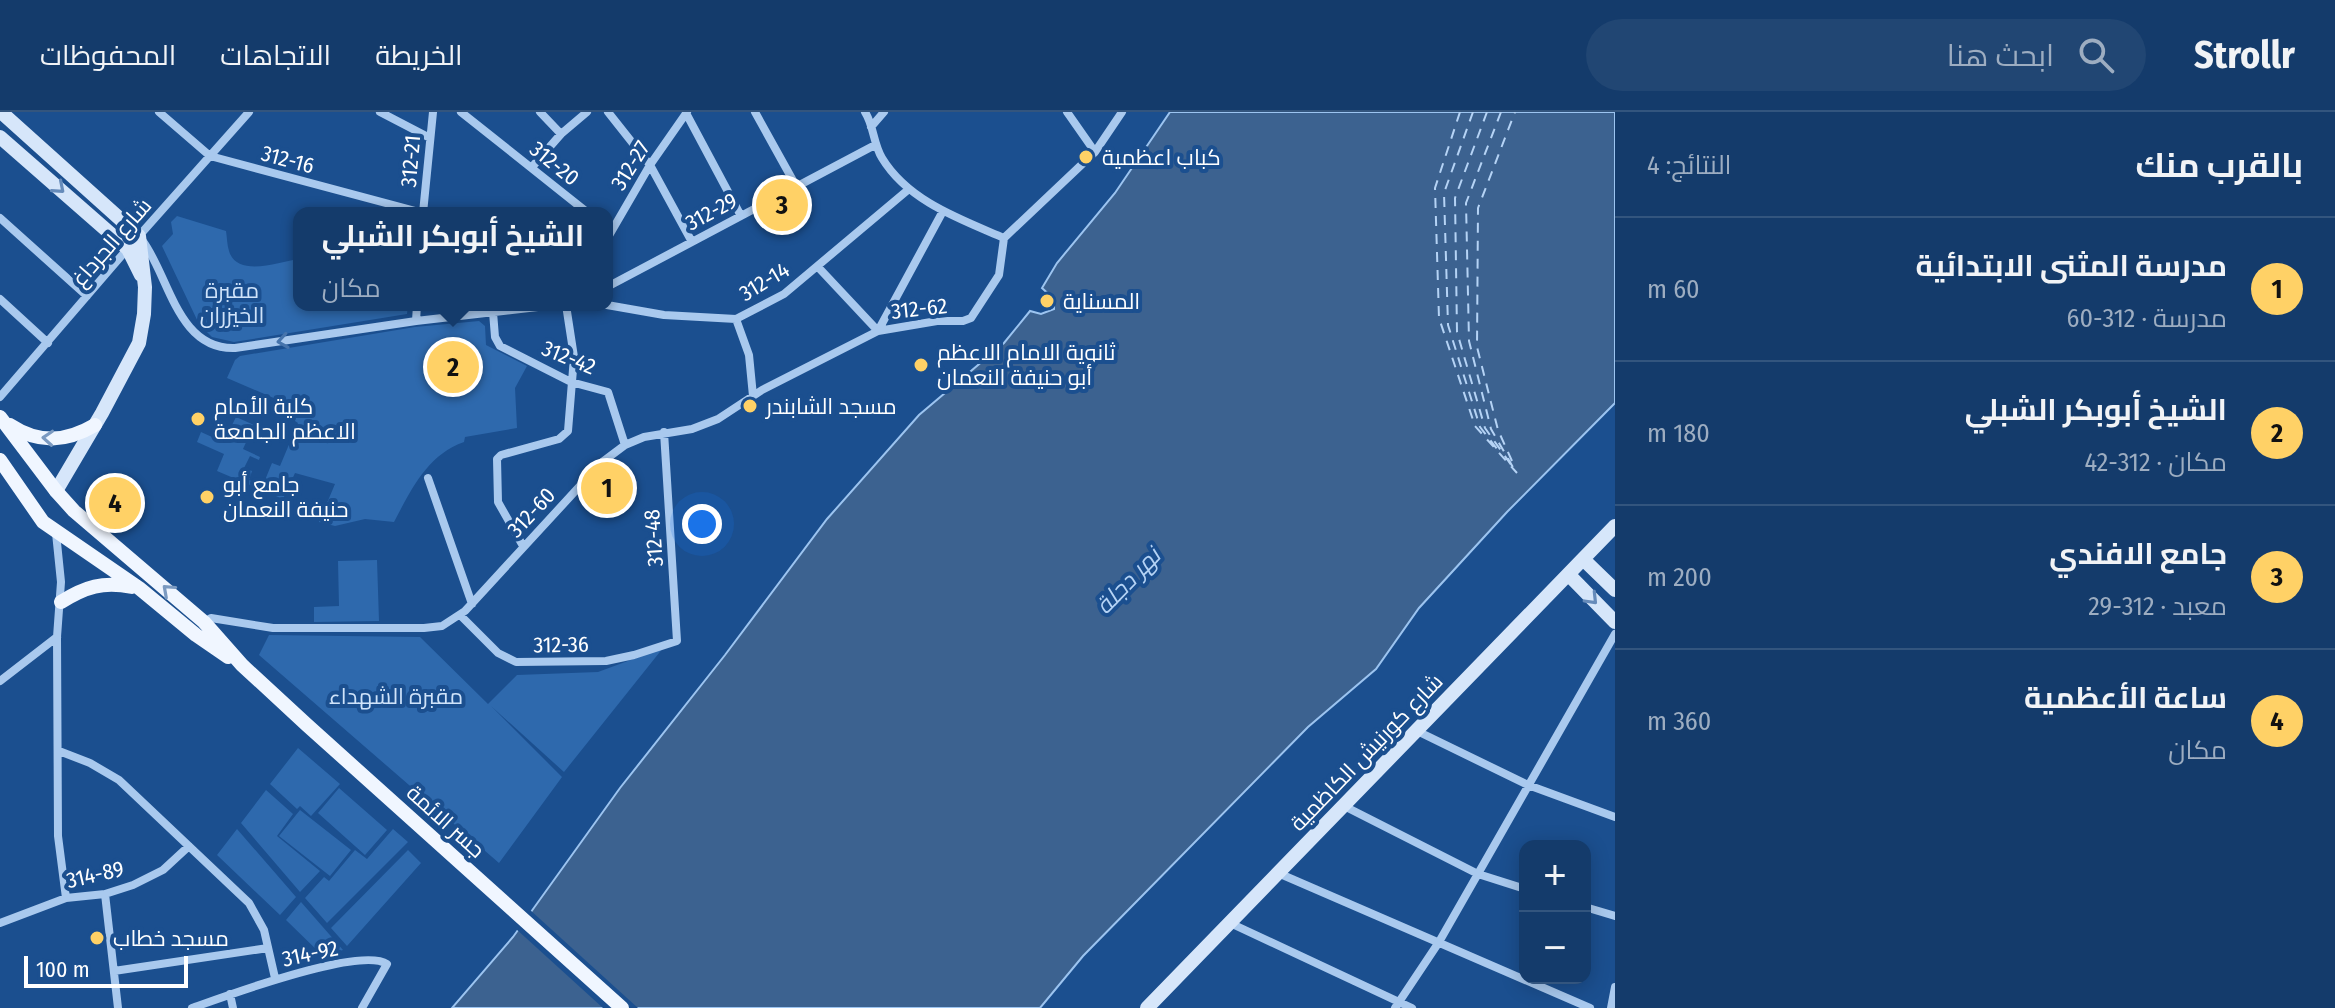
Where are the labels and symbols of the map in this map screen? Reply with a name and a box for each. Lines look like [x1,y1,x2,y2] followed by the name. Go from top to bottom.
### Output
[395,134,426,188] street label: 312-21
[525,135,585,191] street label: 312-20
[605,136,656,195] street label: 312-27
[258,139,317,180] street label: 312-16
[1102,144,1221,171] place label: كباب اعظمية
[1077,148,1095,166] marker: كباب اعظمية
[756,175,808,235] pin: 3
[49,179,64,193] one-way arrow
[681,187,742,236] street label: 312-29
[66,193,158,293] street label: شارع الجرداغ
[734,256,794,307] street label: 312-14
[200,277,264,329] park label: مقبرة الخيزران
[1063,288,1140,315] place label: المسناية
[890,292,948,325] street label: 312-62
[1038,292,1056,310] marker: المسناية
[276,332,290,349] one-way arrow
[538,335,600,380] street label: 312-42
[427,337,479,397] pin: 2
[937,339,1116,391] place label: ثانوية الامام الاعظم أبو حنيفة النعمان
[912,356,930,374] marker: ثانوية الامام الاعظم أبو حنيفة النعمان
[214,393,356,447] place label: كلية الأمام الاعظم الجامعة
[764,393,897,420] place label: مسجد الشابندر
[741,397,759,415] marker: مسجد الشابندر
[189,410,207,428] marker: كلية الأمام الاعظم الجامعة
[42,430,55,447] one-way arrow
[581,458,633,518] pin: 1
[223,471,349,523] place label: جامع أبو حنيفة النعمان
[89,473,141,533] pin: 4
[502,482,561,543] street label: 312-60
[198,488,216,506] marker: جامع أبو حنيفة النعمان
[682,504,722,544] your location
[638,508,669,567] street label: 312-48
[1090,540,1168,620] water label: نهر دجلة
[163,585,177,599] one-way arrow
[1583,589,1597,604] one-way arrow
[533,631,589,658] street label: 312-36
[1284,668,1449,837] street label: شارع كورنيش الكاظمية
[329,683,463,710] park label: مقبرة الشهداء
[401,779,490,864] street label: جسر الائمة
[64,855,126,894] street label: 314-89
[113,925,229,952] place label: مسجد خطاب
[88,929,106,947] marker: مسجد خطاب
[280,934,341,973] street label: 314-92
[24,952,188,988] scale bar

